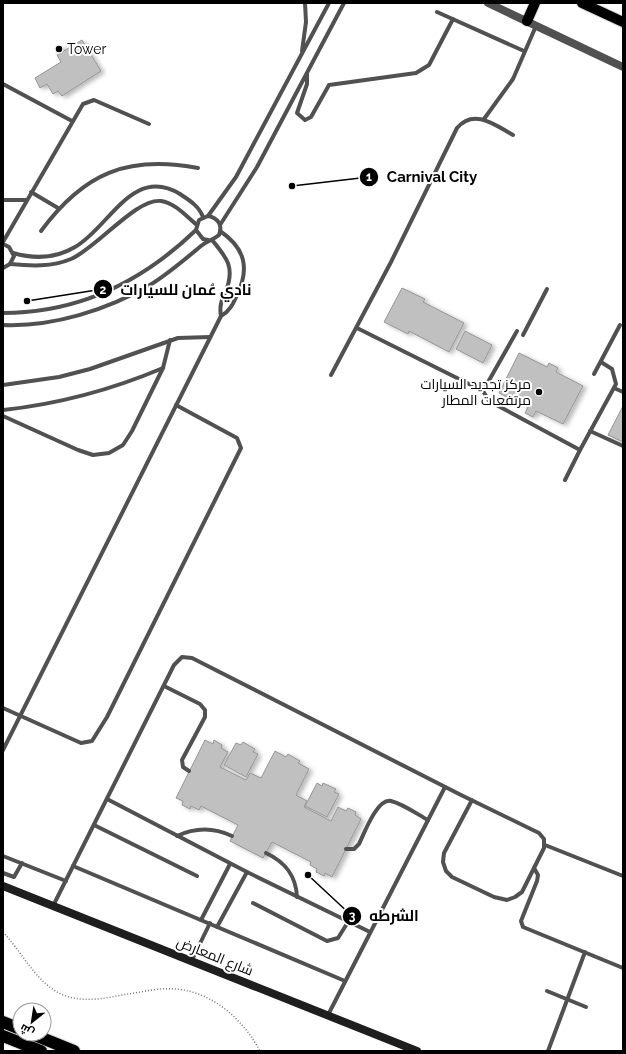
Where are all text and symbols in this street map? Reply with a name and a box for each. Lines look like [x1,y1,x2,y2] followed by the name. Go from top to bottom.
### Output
[67,41,106,57] place label: Tower
[54,44,64,54] marker: Tower
[359,164,486,191] callout: Carnival City
[387,168,478,186] text: Carnival City
[366,170,372,184] text: 1
[93,276,260,303] callout: نادي عُمان للسيارات
[121,281,251,302] text: نادي عُمان للسيارات
[100,283,107,297] text: 2
[420,376,531,408] place label: مركز تجديد السيارات مرتفعات المطار
[534,387,544,397] marker: مركز تجديد السيارات مرتفعات المطار
[342,903,427,930] callout: الشرطه
[369,907,419,925] text: الشرطه
[349,909,356,923] text: 3
[174,933,256,980] street label: شارع المعارض
[12,1002,52,1042] north arrow
[18,1021,37,1039] text: ش

